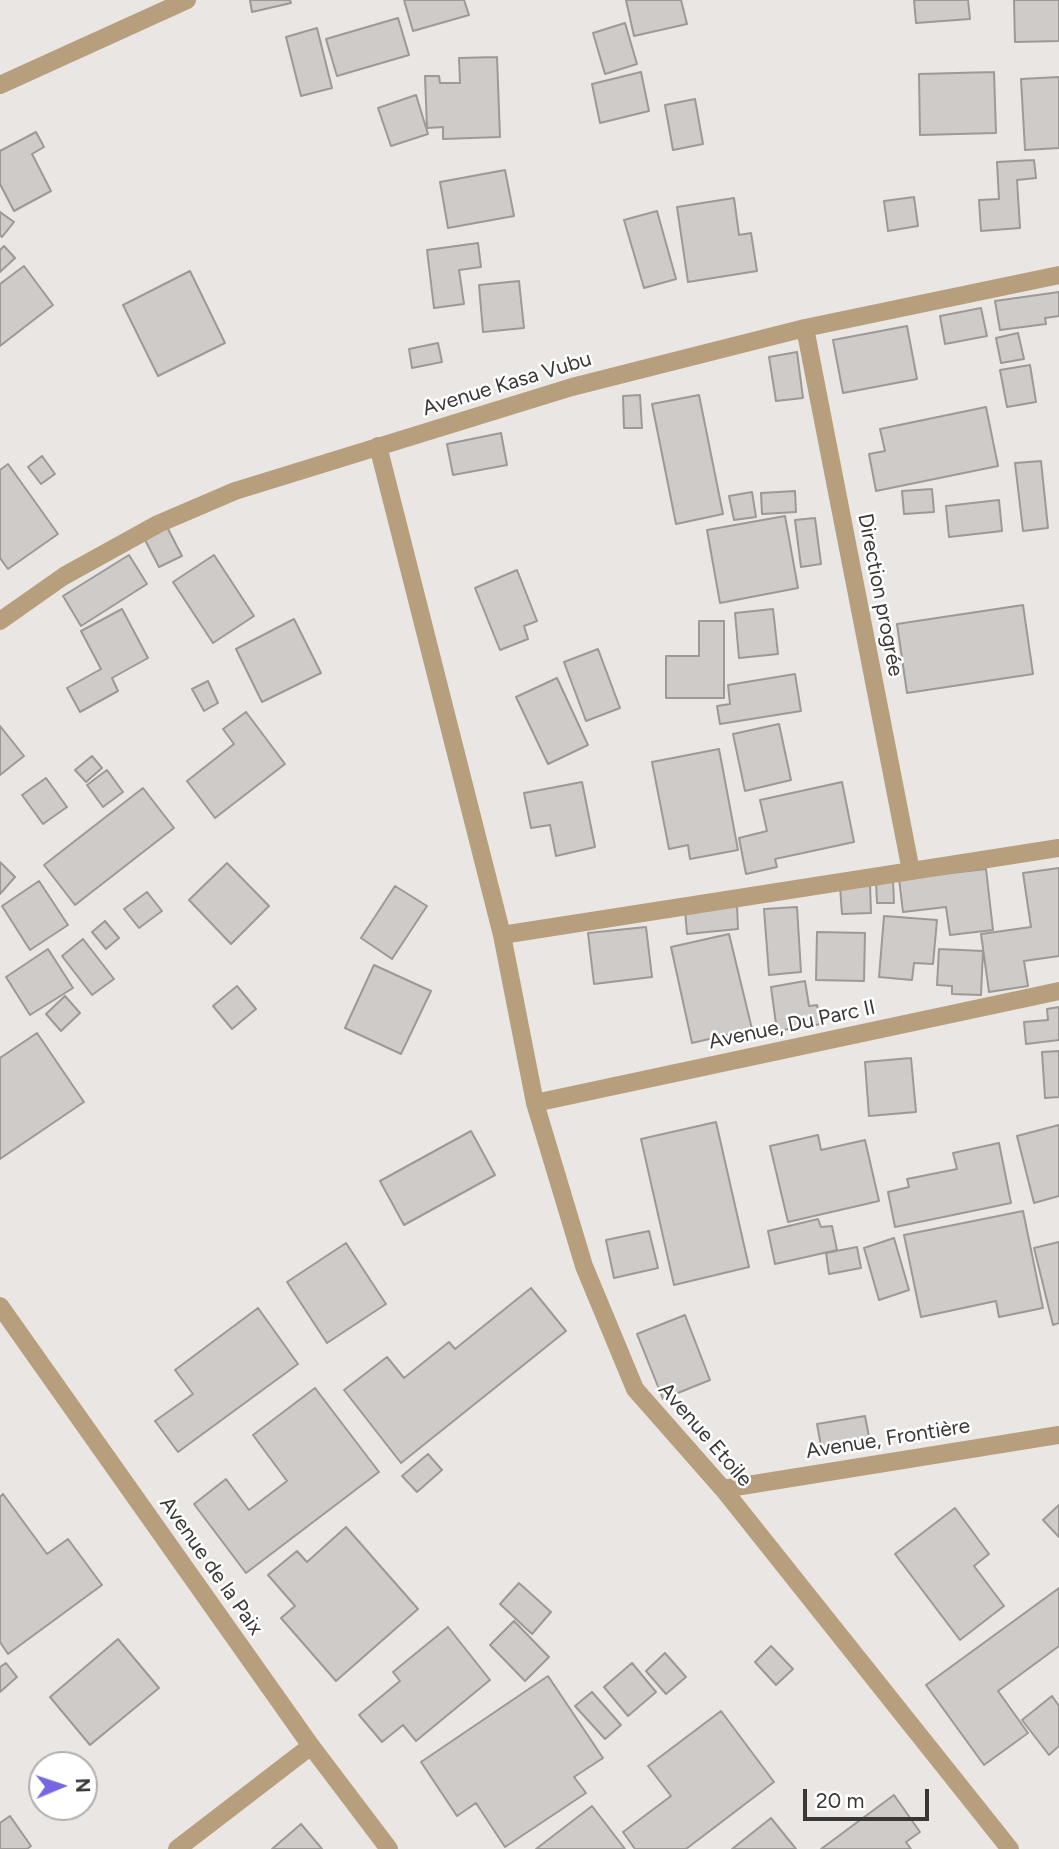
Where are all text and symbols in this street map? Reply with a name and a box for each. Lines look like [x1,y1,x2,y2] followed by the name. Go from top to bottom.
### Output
[419,346,595,422] street label: Avenue Kasa Vubu
[852,512,908,678] street label: Direction progrée
[706,995,878,1055] street label: Avenue, Du Parc II
[653,1378,757,1492] street label: Avenue Etoile
[804,1414,972,1464] street label: Avenue, Frontière
[154,1492,268,1640] street label: Avenue de la Paix
[28,1751,98,1821] north arrow
[807,1776,933,1820] scale bar
[71,1778,94,1793] text: N
[816,1788,864,1813] text: 20 m

